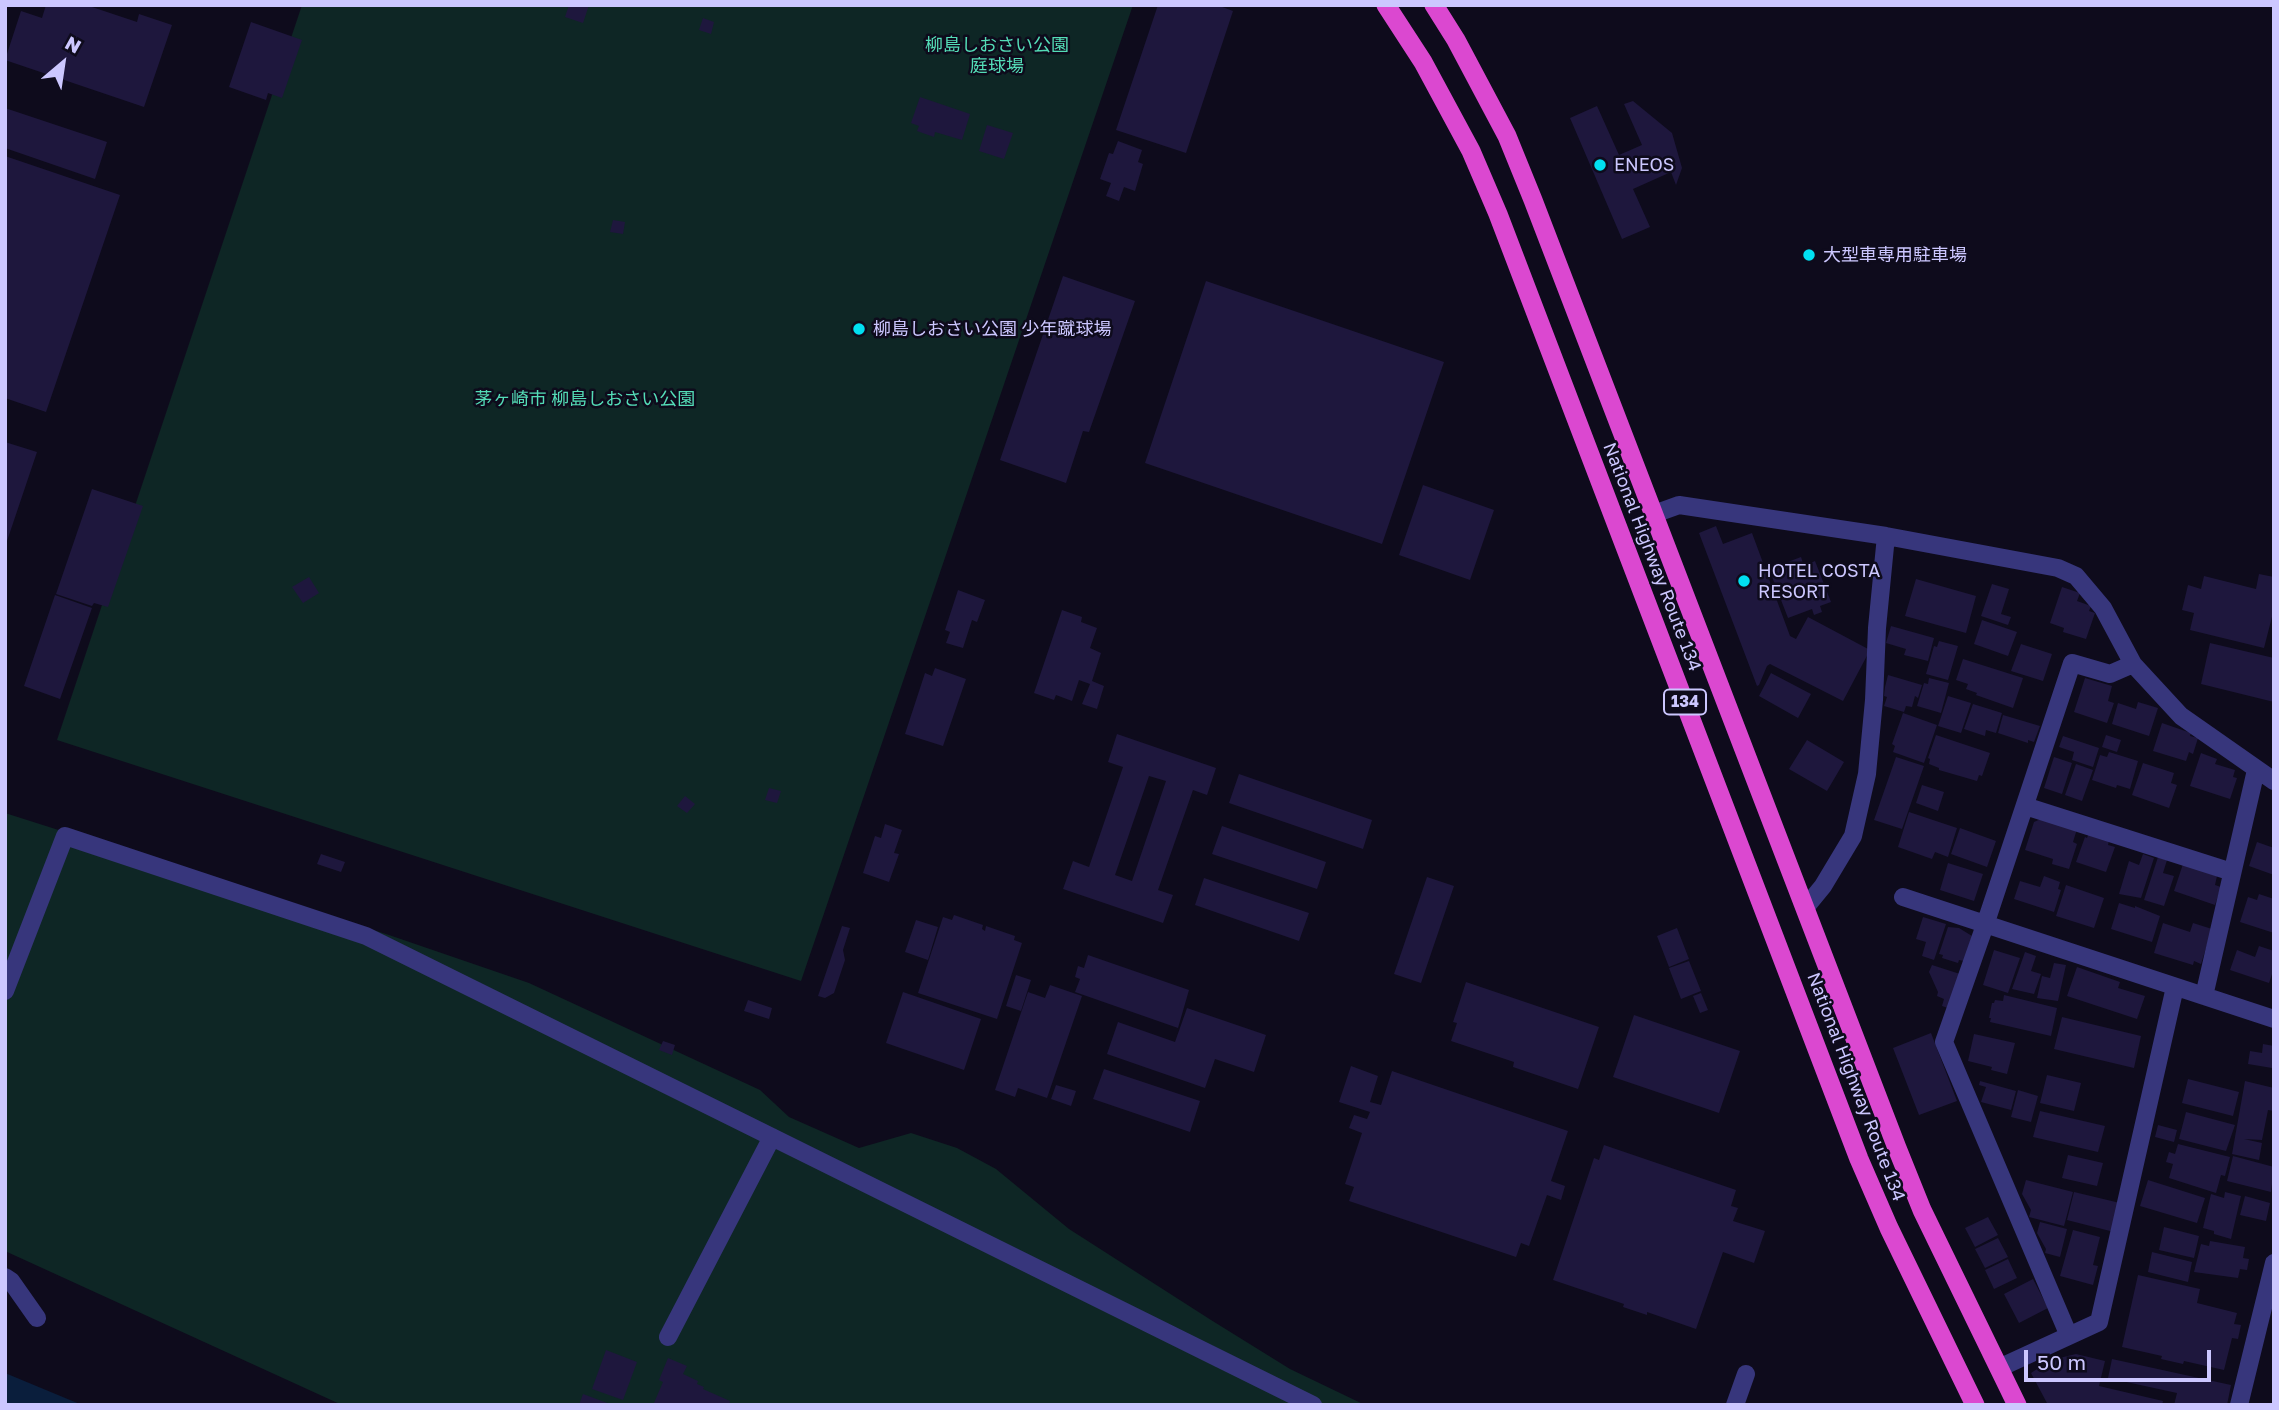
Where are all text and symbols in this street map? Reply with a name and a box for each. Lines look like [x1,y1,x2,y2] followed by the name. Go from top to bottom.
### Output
[28,28,98,98] north arrow
[62,31,85,58] text: N
[925,34,1069,76] park label: 柳島しおさい公園 庭球場
[1614,154,1674,176] place label: ENEOS
[1592,157,1608,173] marker: ENEOS
[1823,244,1967,266] place label: 大型車専用駐車場
[1801,247,1817,263] marker: 大型車専用駐車場
[873,318,1111,340] place label: 柳島しおさい公園 少年蹴球場
[851,321,867,337] marker: 柳島しおさい公園 少年蹴球場
[475,388,695,410] park label: 茅ヶ崎市 柳島しおさい公園
[1598,440,1706,674] street label: National Highway Route 134
[1758,560,1880,602] place label: HOTEL COSTA RESORT
[1736,573,1752,589] marker: HOTEL COSTA RESORT
[1664,690,1706,715] road number: 134
[1802,970,1910,1204] street label: National Highway Route 134
[2027,1336,2214,1380] scale bar
[2037,1349,2086,1375] text: 50 m

